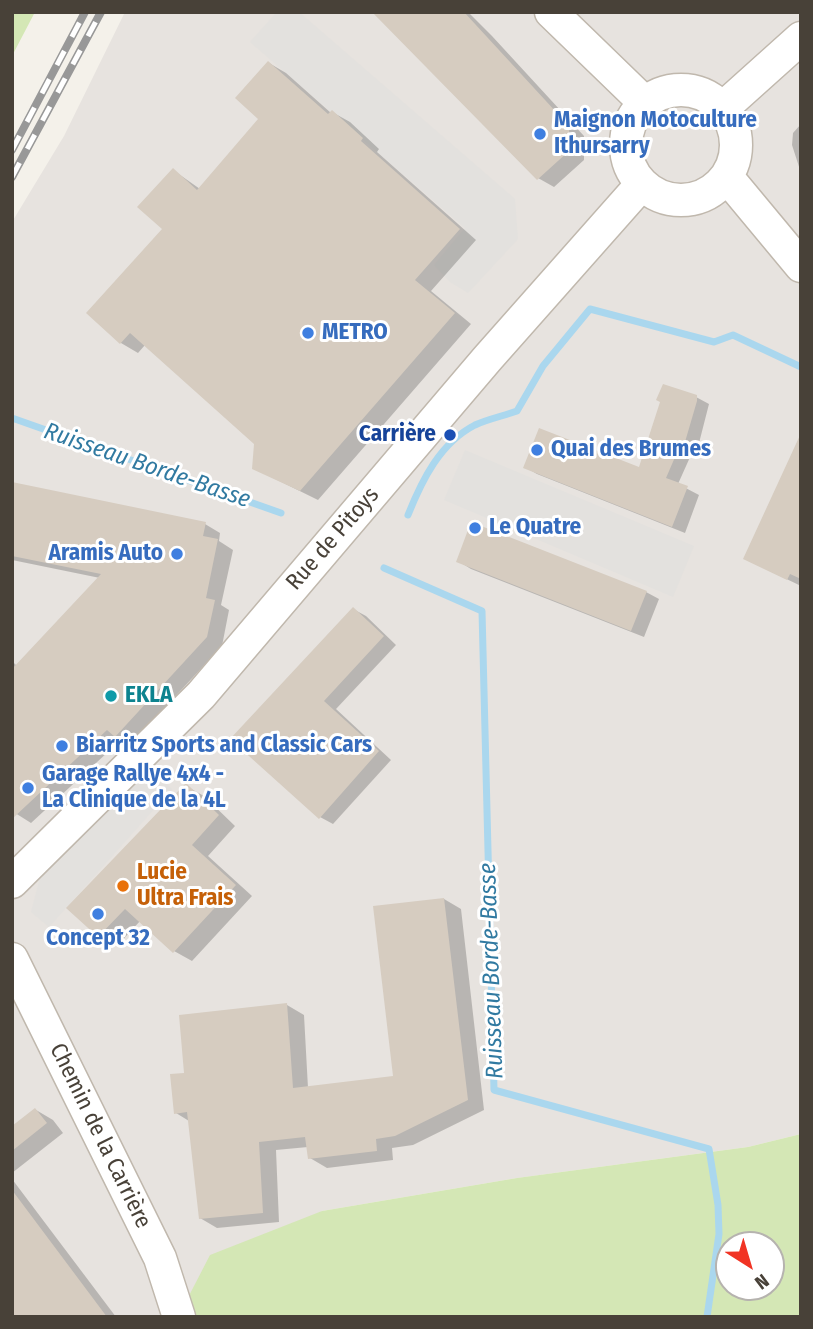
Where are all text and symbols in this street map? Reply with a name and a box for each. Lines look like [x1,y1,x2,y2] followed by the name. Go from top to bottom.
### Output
[554,107,757,161] place label: Maignon Motoculture Ithursarry
[532,126,548,142] marker: Maignon Motoculture Ithursarry
[322,319,388,347] place label: METRO
[300,325,316,341] marker: METRO
[40,417,254,515] water label: Ruisseau Borde-Basse
[359,421,436,449] place label: Carrière
[442,427,458,443] marker: Carrière
[551,436,711,464] place label: Quai des Brumes
[529,442,545,458] marker: Quai des Brumes
[281,482,385,596] street label: Rue de Pitoys
[489,514,581,542] place label: Le Quatre
[467,520,483,536] marker: Le Quatre
[49,540,163,568] place label: Aramis Auto
[169,546,185,562] marker: Aramis Auto
[125,682,172,710] place label: EKLA
[103,688,119,704] marker: EKLA
[76,732,372,760] place label: Biarritz Sports and Classic Cars
[54,738,70,754] marker: Biarritz Sports and Classic Cars
[42,761,226,815] place label: Garage Rallye 4x4 - La Clinique de la 4L
[20,780,36,796] marker: Garage Rallye 4x4 - La Clinique de la 4L
[137,859,233,913] place label: Lucie Ultra Frais
[474,862,510,1080] water label: Ruisseau Borde-Basse
[115,878,131,894] marker: Lucie Ultra Frais
[90,906,106,922] marker: Concept 32
[46,925,150,953] place label: Concept 32
[43,1039,157,1233] street label: Chemin de la Carrière
[715,1231,785,1301] north arrow
[750,1269,773,1294] text: N

